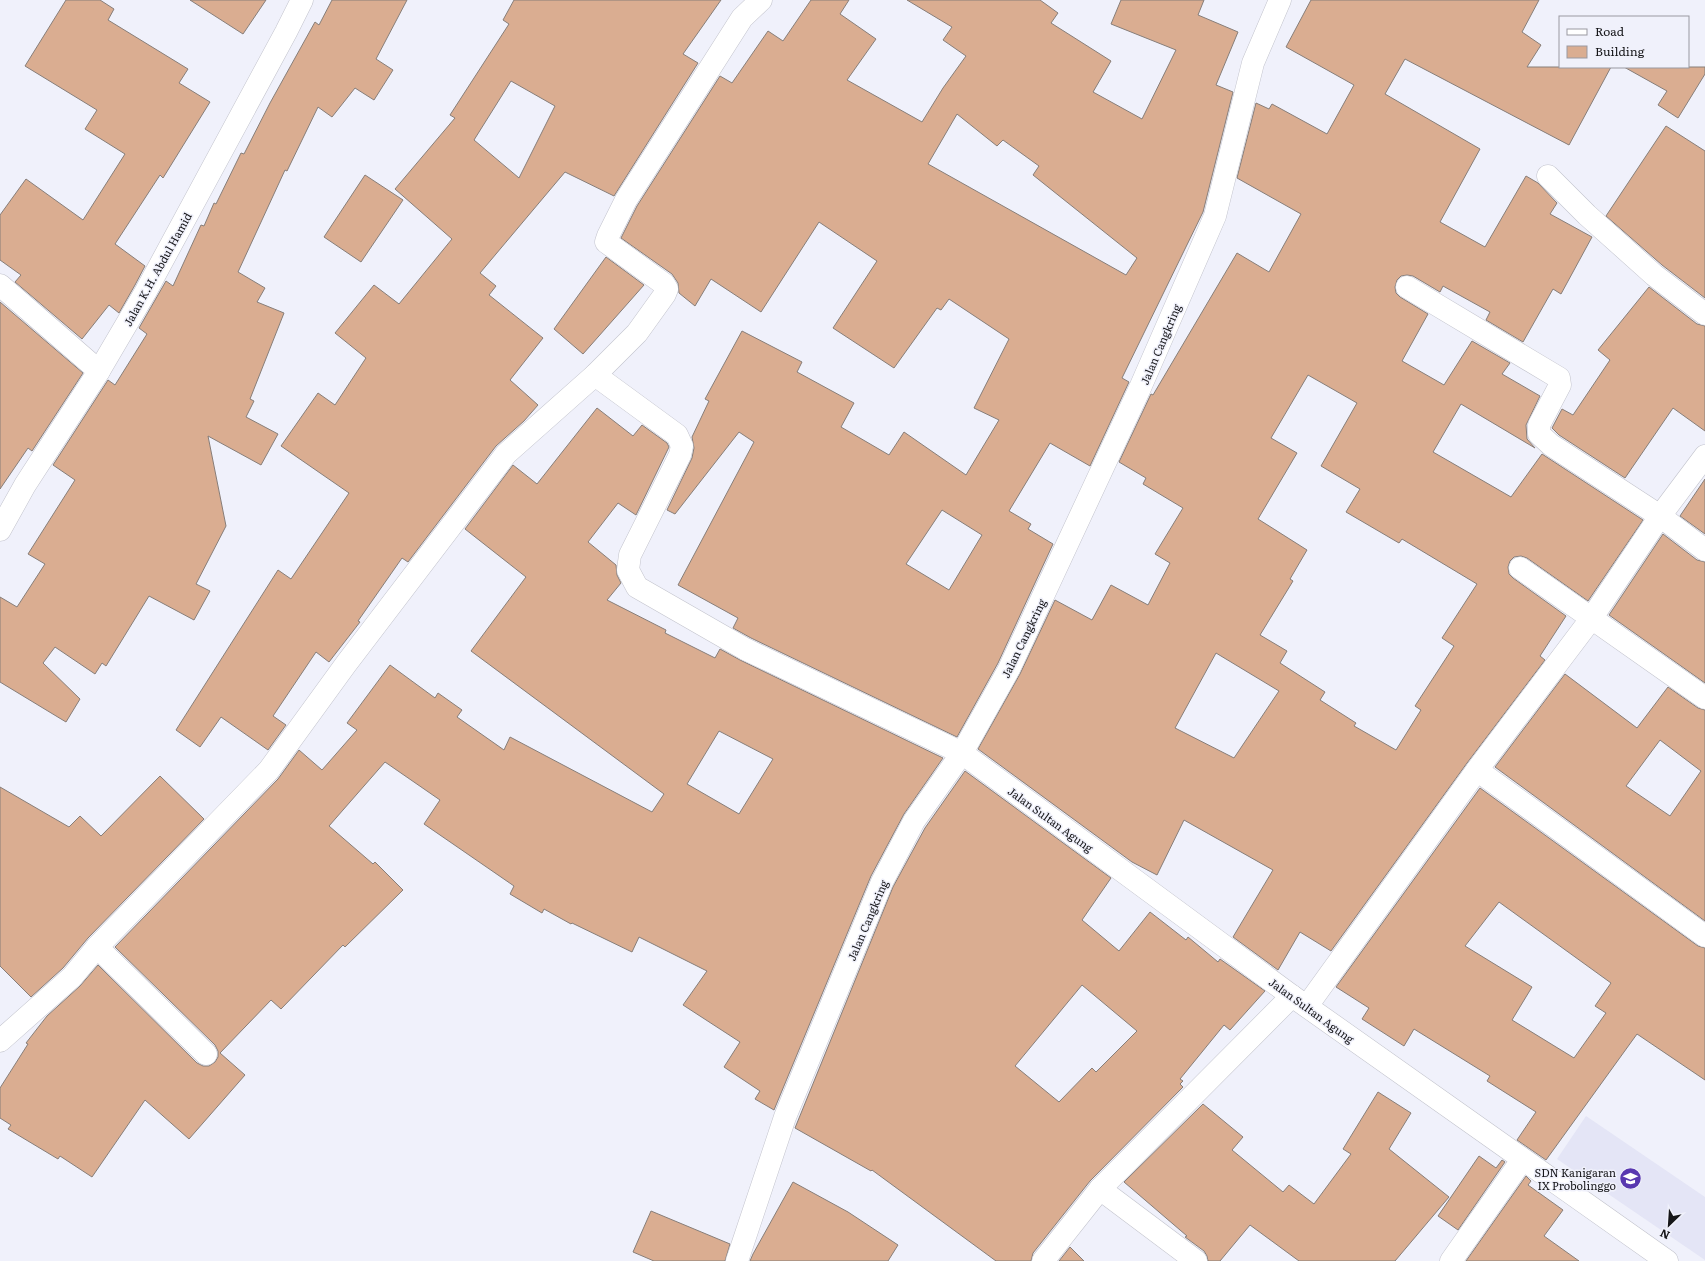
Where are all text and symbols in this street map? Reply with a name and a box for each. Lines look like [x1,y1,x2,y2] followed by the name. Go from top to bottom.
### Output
[1559,16,1689,68] legend
[1595,22,1625,40] text: Road
[1595,42,1645,60] text: Building
[119,209,195,329] street label: Jalan K.H. Abdul Hamid
[1136,300,1185,387] street label: Jalan Cangkring
[997,595,1049,680] street label: Jalan Cangkring
[1005,783,1098,856] street label: Jalan Sultan Agung
[843,876,892,963] street label: Jalan Cangkring
[1266,974,1359,1047] street label: Jalan Sultan Agung
[1535,1164,1616,1193] place label: SDN Kanigaran IX Probolinggo
[1618,1165,1644,1191] school or university icon: SDN Kanigaran IX Probolinggo
[1649,1205,1689,1245] north arrow
[1657,1226,1672,1244] text: N

